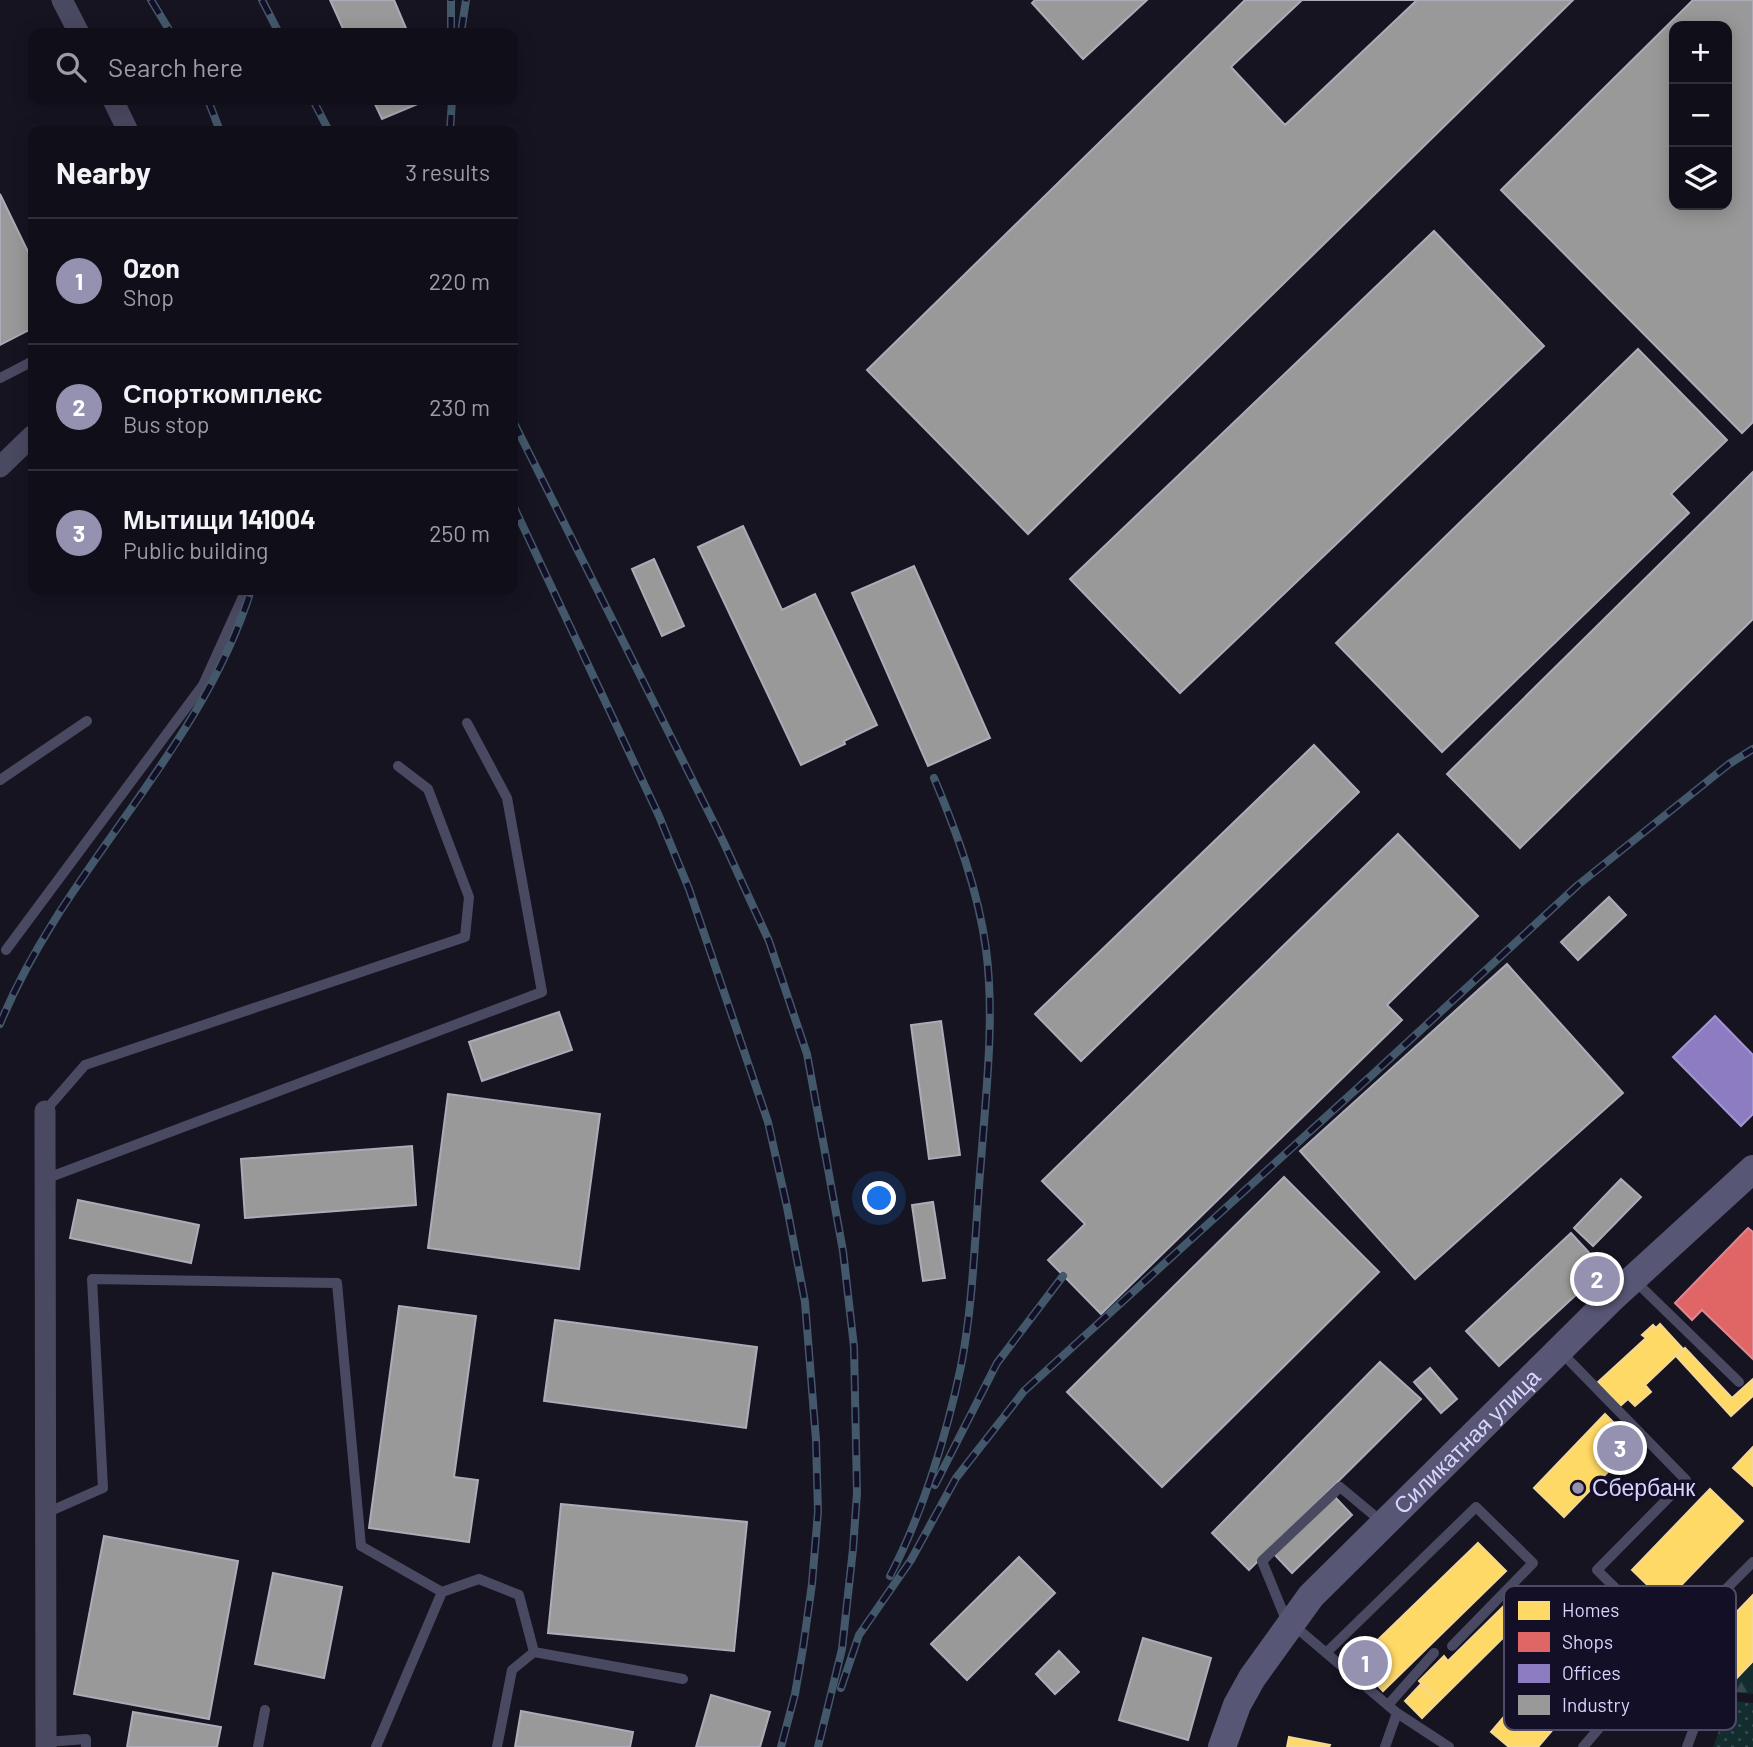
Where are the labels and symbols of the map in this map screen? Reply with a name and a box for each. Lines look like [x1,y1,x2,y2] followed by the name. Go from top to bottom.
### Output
[862,1181,896,1215] your location
[1574,1253,1620,1305] pin: 2
[1387,1362,1546,1519] street label: Силикатная улица
[1597,1422,1643,1474] pin: 3
[1592,1473,1696,1501] place label: Сбербанк
[1570,1480,1586,1496] marker: Сбербанк
[1504,1586,1736,1730] legend
[1562,1598,1619,1621] text: Homes
[1562,1630,1613,1653] text: Shops
[1342,1637,1388,1689] pin: 1
[1562,1661,1621,1684] text: Offices
[1562,1693,1630,1716] text: Industry

